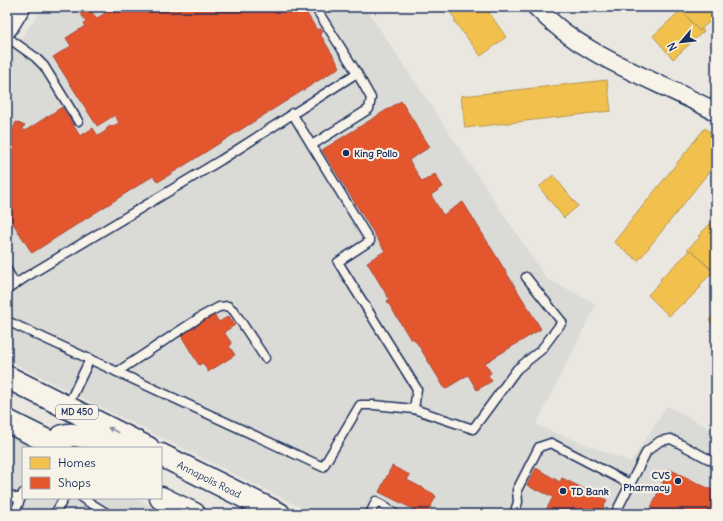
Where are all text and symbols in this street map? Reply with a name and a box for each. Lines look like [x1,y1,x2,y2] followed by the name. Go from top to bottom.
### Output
[661,22,701,62] north arrow
[664,40,680,53] text: N
[354,147,398,160] place label: King Pollo
[341,148,351,158] marker: King Pollo
[56,405,98,419] road number: MD 450
[107,427,119,434] one-way arrow
[22,447,162,499] legend
[58,455,96,470] text: Homes
[175,458,243,501] street label: Annapolis Road
[623,469,670,494] place label: CVS Pharmacy
[58,475,91,490] text: Shops
[673,476,683,486] marker: CVS Pharmacy
[571,485,609,498] place label: TD Bank
[558,486,568,496] marker: TD Bank

